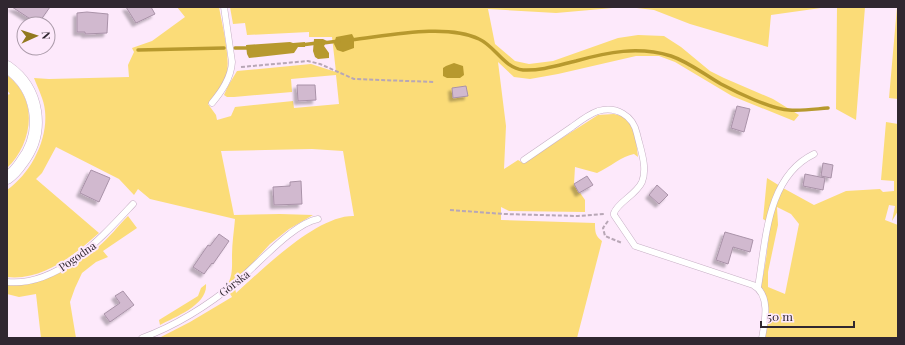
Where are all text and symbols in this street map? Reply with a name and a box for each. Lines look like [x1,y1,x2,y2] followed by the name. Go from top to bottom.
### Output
[16,16,56,56] north arrow
[39,31,54,40] text: N
[55,237,99,274] street label: Pogodna
[216,266,253,300] street label: Górska
[761,303,854,329] scale bar
[767,308,793,324] text: 50 m

